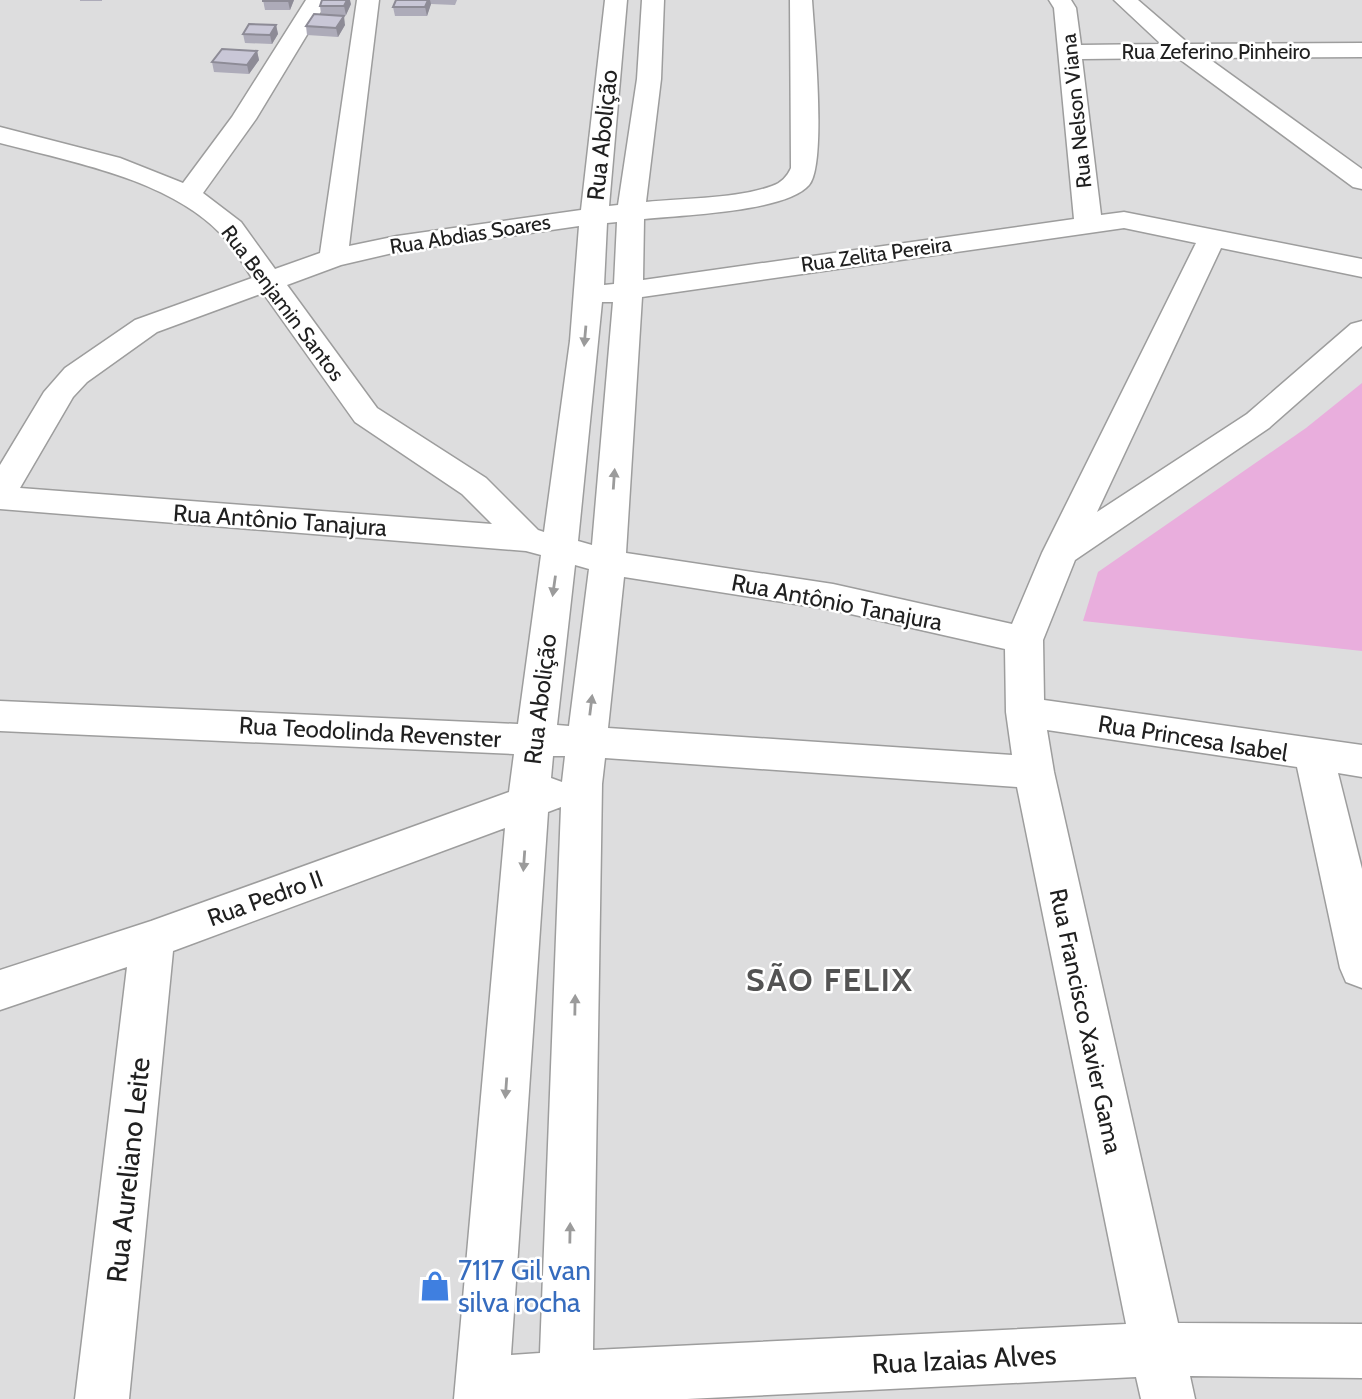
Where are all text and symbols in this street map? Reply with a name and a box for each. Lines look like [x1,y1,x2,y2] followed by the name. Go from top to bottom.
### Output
[1055,33,1097,189] street label: Rua Nelson Viana
[1121,39,1311,64] street label: Rua Zeferino Pinheiro
[581,68,623,202] street label: Rua Abolição
[388,209,552,259] street label: Rua Abdias Soares
[216,220,350,387] street label: Rua Benjamin Santos
[799,231,953,277] street label: Rua Zelita Pereira
[579,325,590,347] one-way arrow
[609,467,620,489] one-way arrow
[172,498,388,542] street label: Rua Antônio Tanajura
[729,567,945,637] street label: Rua Antônio Tanajura
[549,576,560,598] one-way arrow
[518,632,562,766] street label: Rua Abolição
[586,694,597,716] one-way arrow
[1096,709,1290,767] street label: Rua Princesa Isabel
[238,711,502,753] street label: Rua Teodolinda Revenster
[518,850,529,872] one-way arrow
[203,864,327,932] street label: Rua Pedro II
[1044,886,1128,1157] street label: Rua Francisco Xavier Gama
[746,960,914,999] district label: SÃO FELIX
[569,994,580,1016] one-way arrow
[99,1056,157,1284] street label: Rua Aureliano Leite
[500,1077,511,1099] one-way arrow
[564,1222,575,1244] one-way arrow
[458,1253,591,1319] place label: 7117 Gil van silva rocha
[418,1269,452,1303] shop icon: 7117 Gil van silva rocha
[871,1337,1057,1381] street label: Rua Izaias Alves

